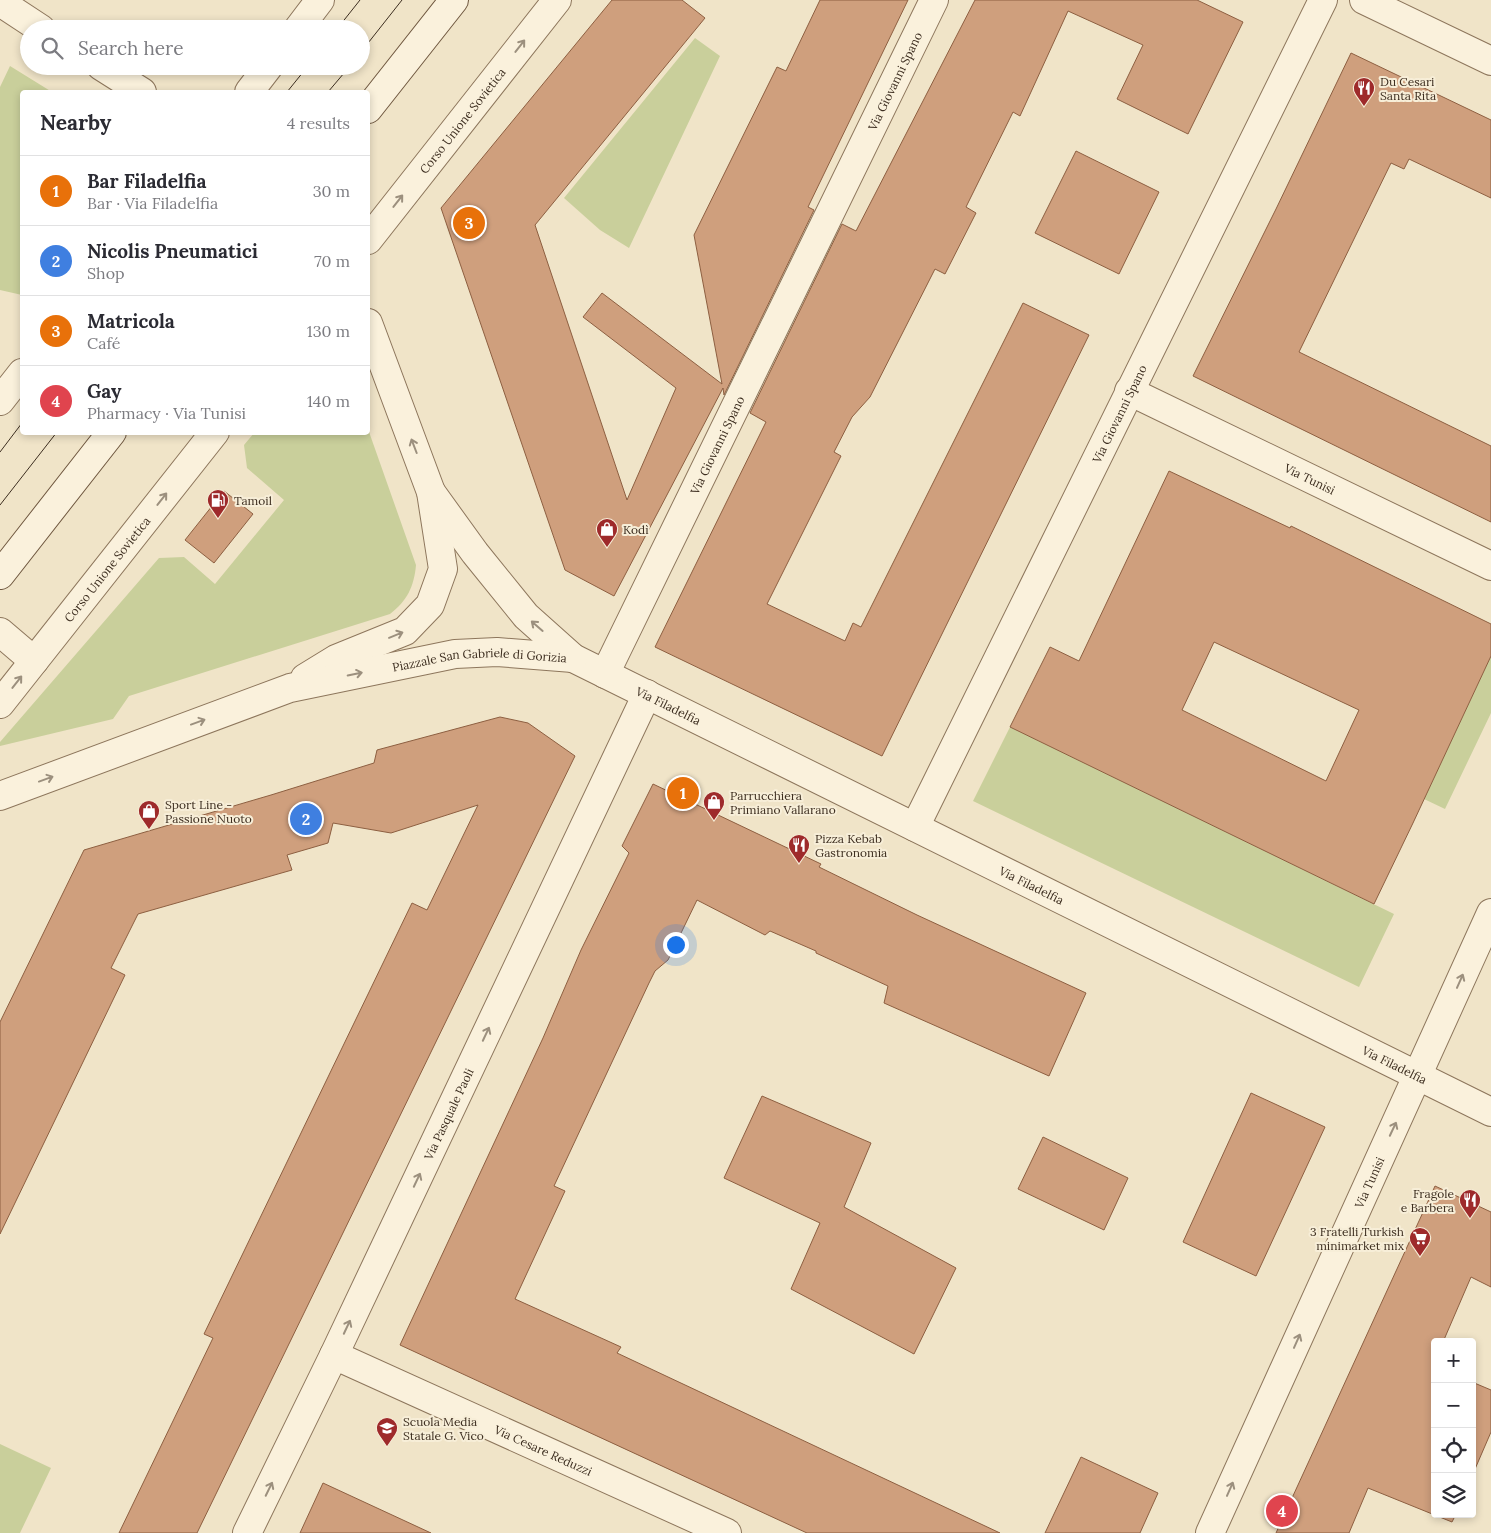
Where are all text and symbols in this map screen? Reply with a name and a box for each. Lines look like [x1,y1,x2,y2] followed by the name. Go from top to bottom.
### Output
[20,20,370,75] search box
[864,29,925,133] street label: Via Giovanni Spano
[38,34,66,62] icon: search
[78,36,184,60] text: Search here
[515,40,526,53] one-way arrow
[416,65,508,176] street label: Corso Unione Sovietica
[1380,74,1436,103] place label: Du Cesari Santa Rita
[1352,76,1376,107] restaurant icon: Du Cesari Santa Rita
[40,109,111,136] text: Nearby
[287,113,350,133] text: 4 results
[87,169,206,193] text: Bar Filadelfia
[53,181,59,201] text: 1
[313,181,350,201] text: 30 m
[87,193,218,213] text: Bar · Via Filadelfia
[392,195,403,208] one-way arrow
[453,204,485,242] pin: 3
[87,239,258,263] text: Nicolis Pneumatici
[52,251,60,271] text: 2
[314,251,350,271] text: 70 m
[87,263,125,283] text: Shop
[87,309,175,333] text: Matricola
[52,321,60,341] text: 3
[307,321,350,341] text: 130 m
[87,333,120,353] text: Café
[1088,362,1149,466] street label: Via Giovanni Spano
[87,379,122,403] text: Gay
[52,391,60,411] text: 4
[307,391,350,411] text: 140 m
[686,393,747,497] street label: Via Giovanni Spano
[87,403,246,423] text: Pharmacy · Via Tunisi
[409,439,418,455] one-way arrow
[1281,459,1338,497] street label: Via Tunisi
[206,488,230,519] fuel station icon: Tamoil
[157,493,168,506] one-way arrow
[234,493,272,508] place label: Tamoil
[60,513,153,625] street label: Corso Unione Sovietica
[595,517,619,548] shop icon: Kodì
[623,522,649,537] place label: Kodì
[530,620,543,632] one-way arrow
[388,629,403,638] one-way arrow
[391,644,568,674] street label: Piazzale San Gabriele di Gorizia
[346,669,362,679] one-way arrow
[12,676,23,689] one-way arrow
[633,683,704,728] street label: Via Filadelfia
[190,717,205,726] one-way arrow
[37,774,53,783] one-way arrow
[667,774,699,812] pin: 1
[730,788,836,817] place label: Parrucchiera Primiano Vallarano
[702,790,726,821] shop icon: Parrucchiera Primiano Vallarano
[165,797,252,826] place label: Sport Line - Passione Nuoto
[137,799,161,830] shop icon: Sport Line - Passione Nuoto
[290,800,322,838] pin: 2
[815,831,887,860] place label: Pizza Kebab Gastronomia
[787,833,811,864] restaurant icon: Pizza Kebab Gastronomia
[996,862,1067,907] street label: Via Filadelfia
[663,932,689,958] your location
[1456,974,1466,989] one-way arrow
[482,1027,492,1042] one-way arrow
[1359,1042,1430,1087] street label: Via Filadelfia
[420,1066,476,1163] street label: Via Pasquale Paoli
[1389,1122,1399,1137] one-way arrow
[1350,1154,1387,1211] street label: Via Tunisi
[412,1173,422,1188] one-way arrow
[1401,1186,1454,1215] place label: Fragole e Barbera
[1458,1188,1482,1219] restaurant icon: Fragole e Barbera
[1310,1224,1405,1253] place label: 3 Fratelli Turkish minimarket mix
[1408,1226,1432,1257] supermarket icon: 3 Fratelli Turkish minimarket mix
[343,1320,352,1335] one-way arrow
[1293,1334,1302,1349] one-way arrow
[1431,1338,1476,1518] map controls
[1431,1338,1476,1383] button: +
[1431,1383,1476,1428] button: −
[403,1414,484,1443] place label: Scuola Media Statale G. Vico
[375,1416,399,1447] school or university icon: Scuola Media Statale G. Vico
[491,1421,595,1479] street label: Via Cesare Reduzzi
[1431,1428,1476,1473] button: locate
[1431,1473,1476,1518] button: layers
[264,1482,274,1497] one-way arrow
[1226,1482,1235,1497] one-way arrow
[1266,1492,1298,1530] pin: 4

